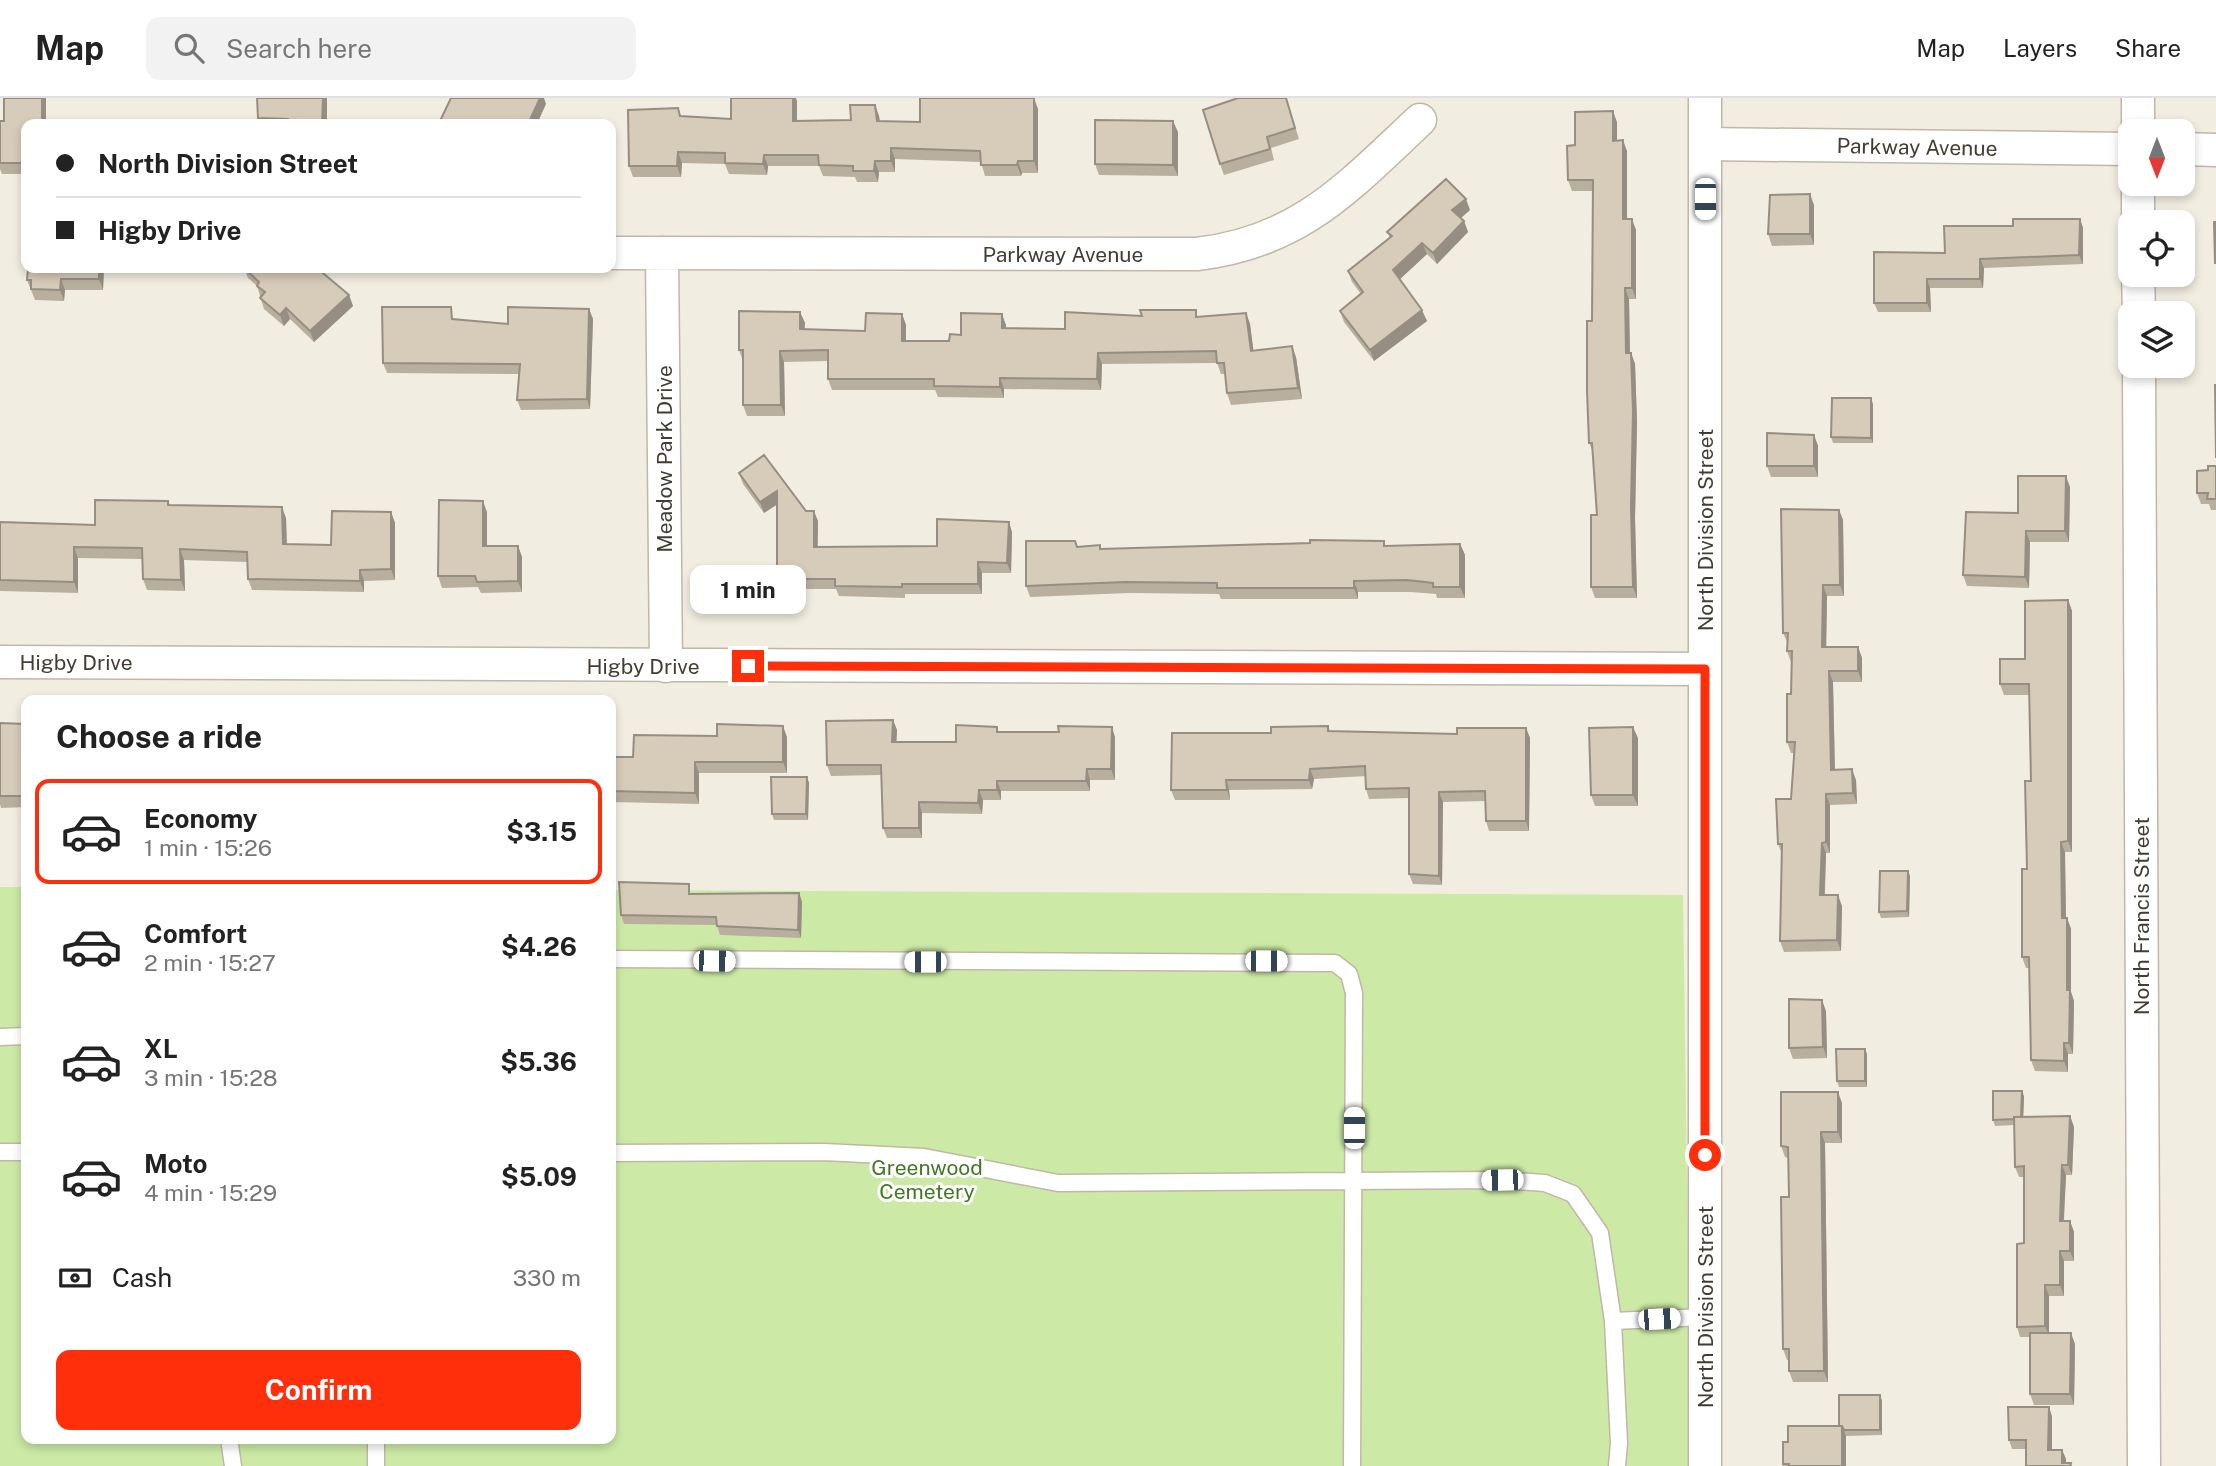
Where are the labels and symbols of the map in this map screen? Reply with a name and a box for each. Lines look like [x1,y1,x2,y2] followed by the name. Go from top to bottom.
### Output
[2118,119,2194,196] north arrow
[1836,133,1998,161] street label: Parkway Avenue
[1695,178,1716,220] car
[983,242,1143,267] street label: Parkway Avenue
[652,365,677,553] street label: Meadow Park Drive
[1693,429,1718,631] street label: North Division Street
[690,564,806,614] callout: 1 min
[19,650,133,675] street label: Higby Drive
[732,650,764,682] route end
[586,654,700,679] street label: Higby Drive
[2129,817,2154,1015] street label: North Francis Street
[693,950,736,972] car
[1246,951,1288,972] car
[905,952,947,973] car
[1344,1107,1365,1149] car
[1689,1139,1721,1171] route start
[871,1155,983,1204] park label: Greenwood Cemetery
[1481,1169,1524,1191] car
[1693,1206,1718,1408] street label: North Division Street
[1638,1307,1681,1331] car

